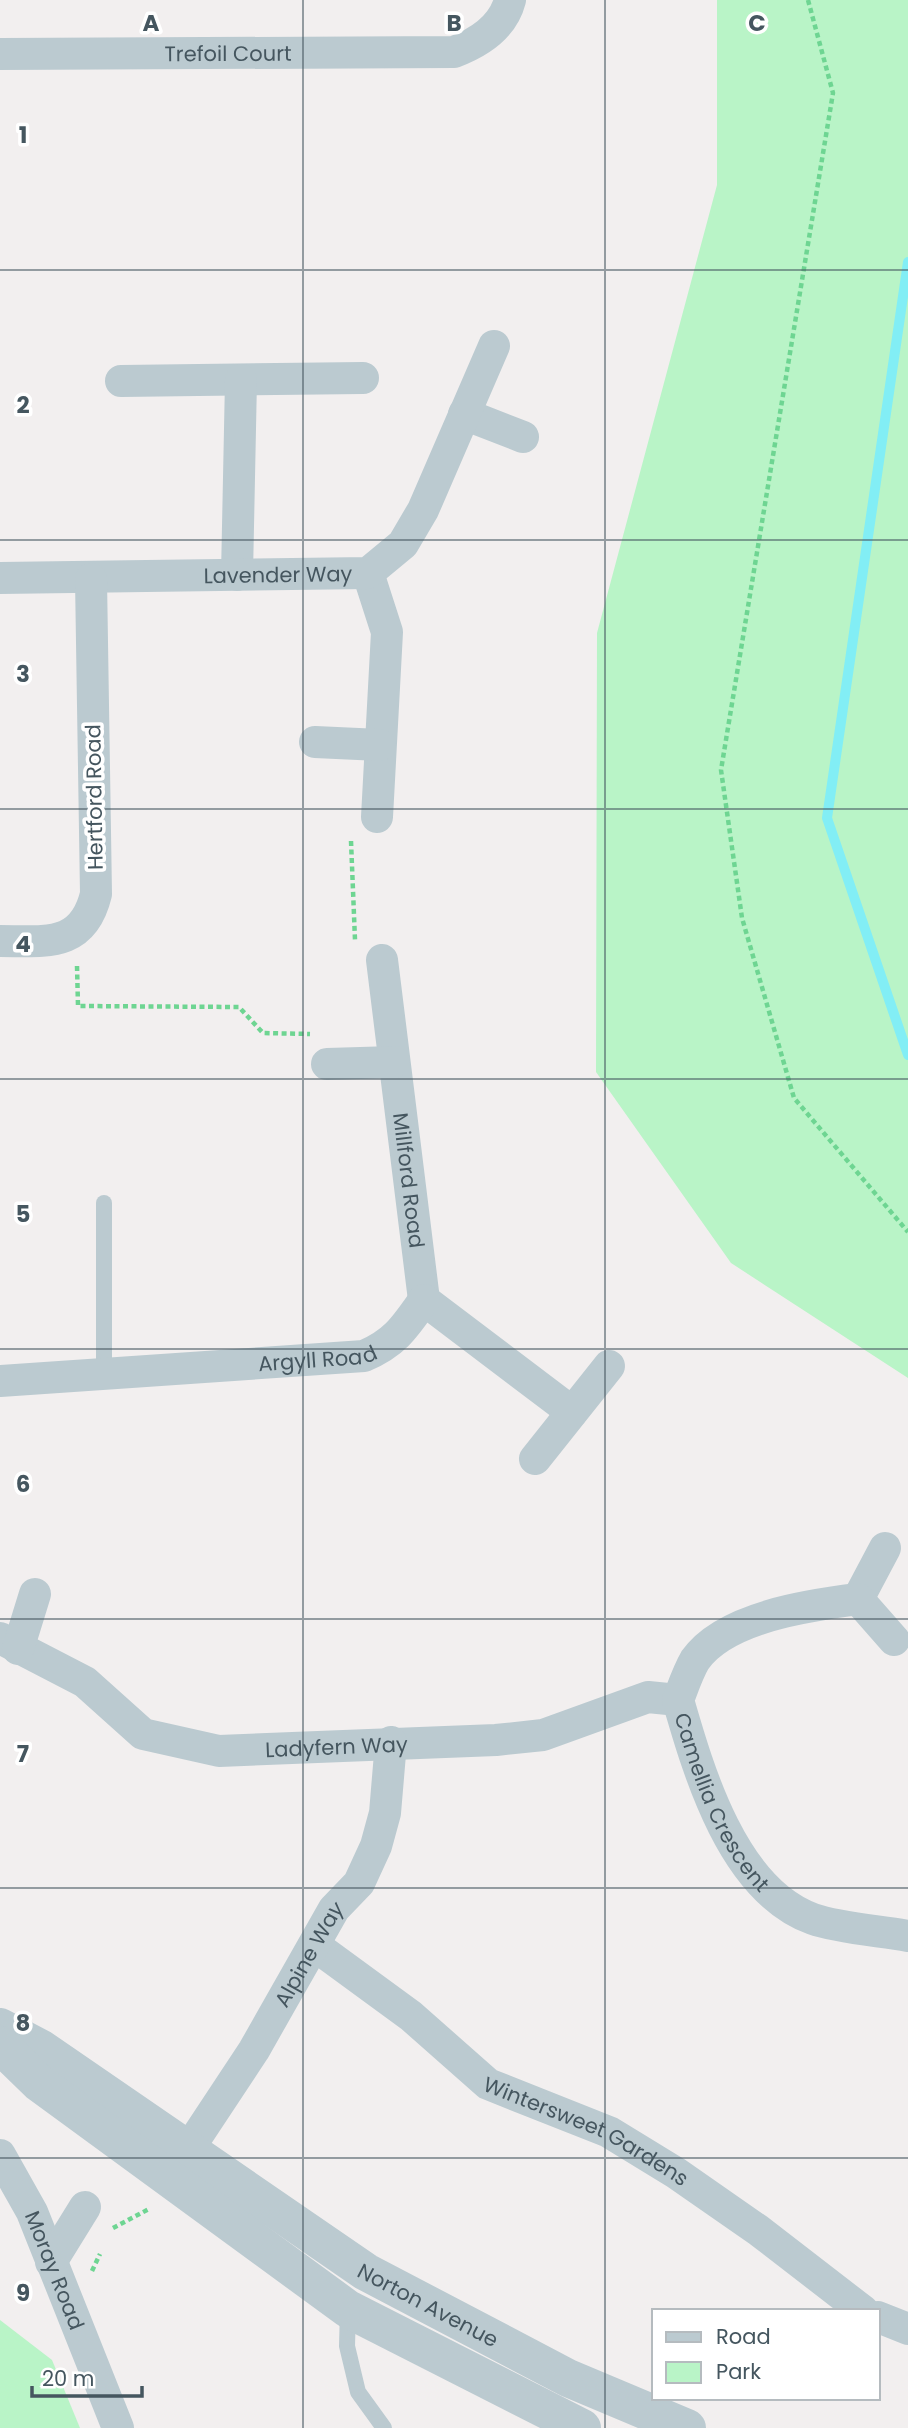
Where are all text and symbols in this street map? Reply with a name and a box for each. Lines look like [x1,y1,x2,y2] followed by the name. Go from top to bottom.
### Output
[143,7,160,39] text: A
[446,7,462,39] text: B
[748,7,766,39] text: C
[164,38,292,68] street label: Trefoil Court
[19,119,27,151] text: 1
[16,389,30,421] text: 2
[203,559,353,590] street label: Lavender Way
[16,658,30,690] text: 3
[78,724,110,870] street label: Hertford Road
[15,928,31,960] text: 4
[386,1111,432,1250] street label: Millford Road
[16,1198,30,1230] text: 5
[257,1338,382,1378] street label: Argyll Road
[16,1468,30,1500] text: 6
[668,1709,776,1898] street label: Camellia Crescent
[265,1729,408,1764] street label: Ladyfern Way
[17,1738,29,1770] text: 7
[267,1894,349,2012] street label: Alpine Way
[16,2007,30,2039] text: 8
[479,2069,695,2192] street label: Wintersweet Gardens
[18,2206,92,2334] street label: Moray Road
[353,2256,504,2354] street label: Norton Avenue
[16,2277,30,2309] text: 9
[652,2309,880,2400] legend
[716,2322,771,2351] text: Road
[32,2354,142,2398] scale bar
[716,2357,761,2386] text: Park
[42,2364,95,2393] text: 20 m

